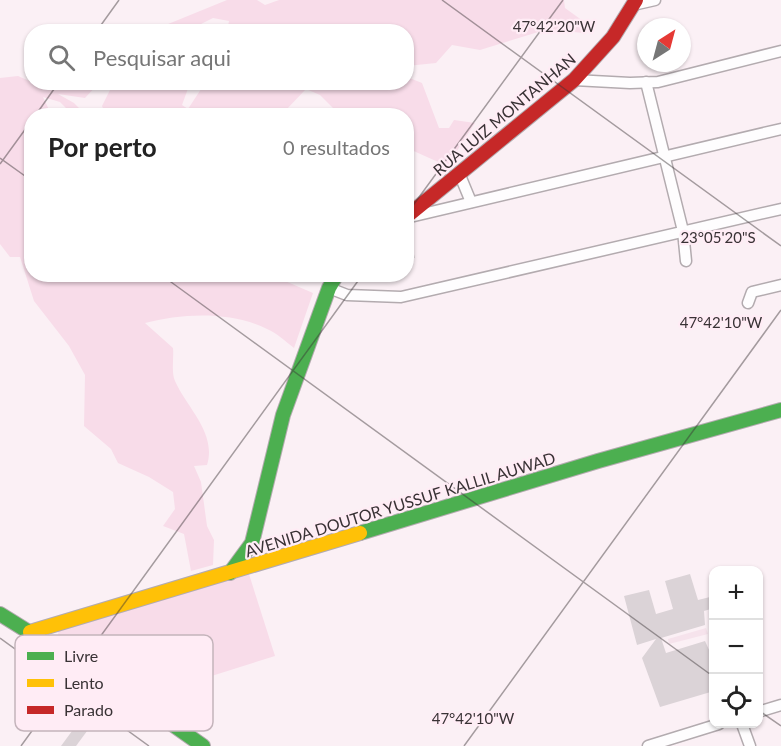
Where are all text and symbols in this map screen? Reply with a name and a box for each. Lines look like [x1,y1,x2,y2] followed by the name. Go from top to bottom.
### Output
[513,17,596,35] text: 47°42'20"W
[637,18,691,72] north arrow
[24,24,414,90] search box
[45,41,78,74] icon: search
[93,44,231,71] text: Pesquisar aqui
[429,49,579,179] street label: RUA LUIZ MONTANHAN
[48,131,157,163] text: Por perto
[283,135,390,159] text: 0 resultados
[680,228,756,246] text: 23°05'20"S
[680,313,763,331] text: 47°42'10"W
[243,448,557,560] street label: AVENIDA DOUTOR YUSSUF KALLIL AUWAD
[709,566,763,728] map controls
[709,566,763,620] button: +
[709,620,763,674] button: −
[15,635,213,731] legend
[64,646,98,665] text: Livre
[64,673,104,692] text: Lento
[709,674,763,728] button: locate
[64,700,113,719] text: Parado
[432,709,515,727] text: 47°42'10"W

